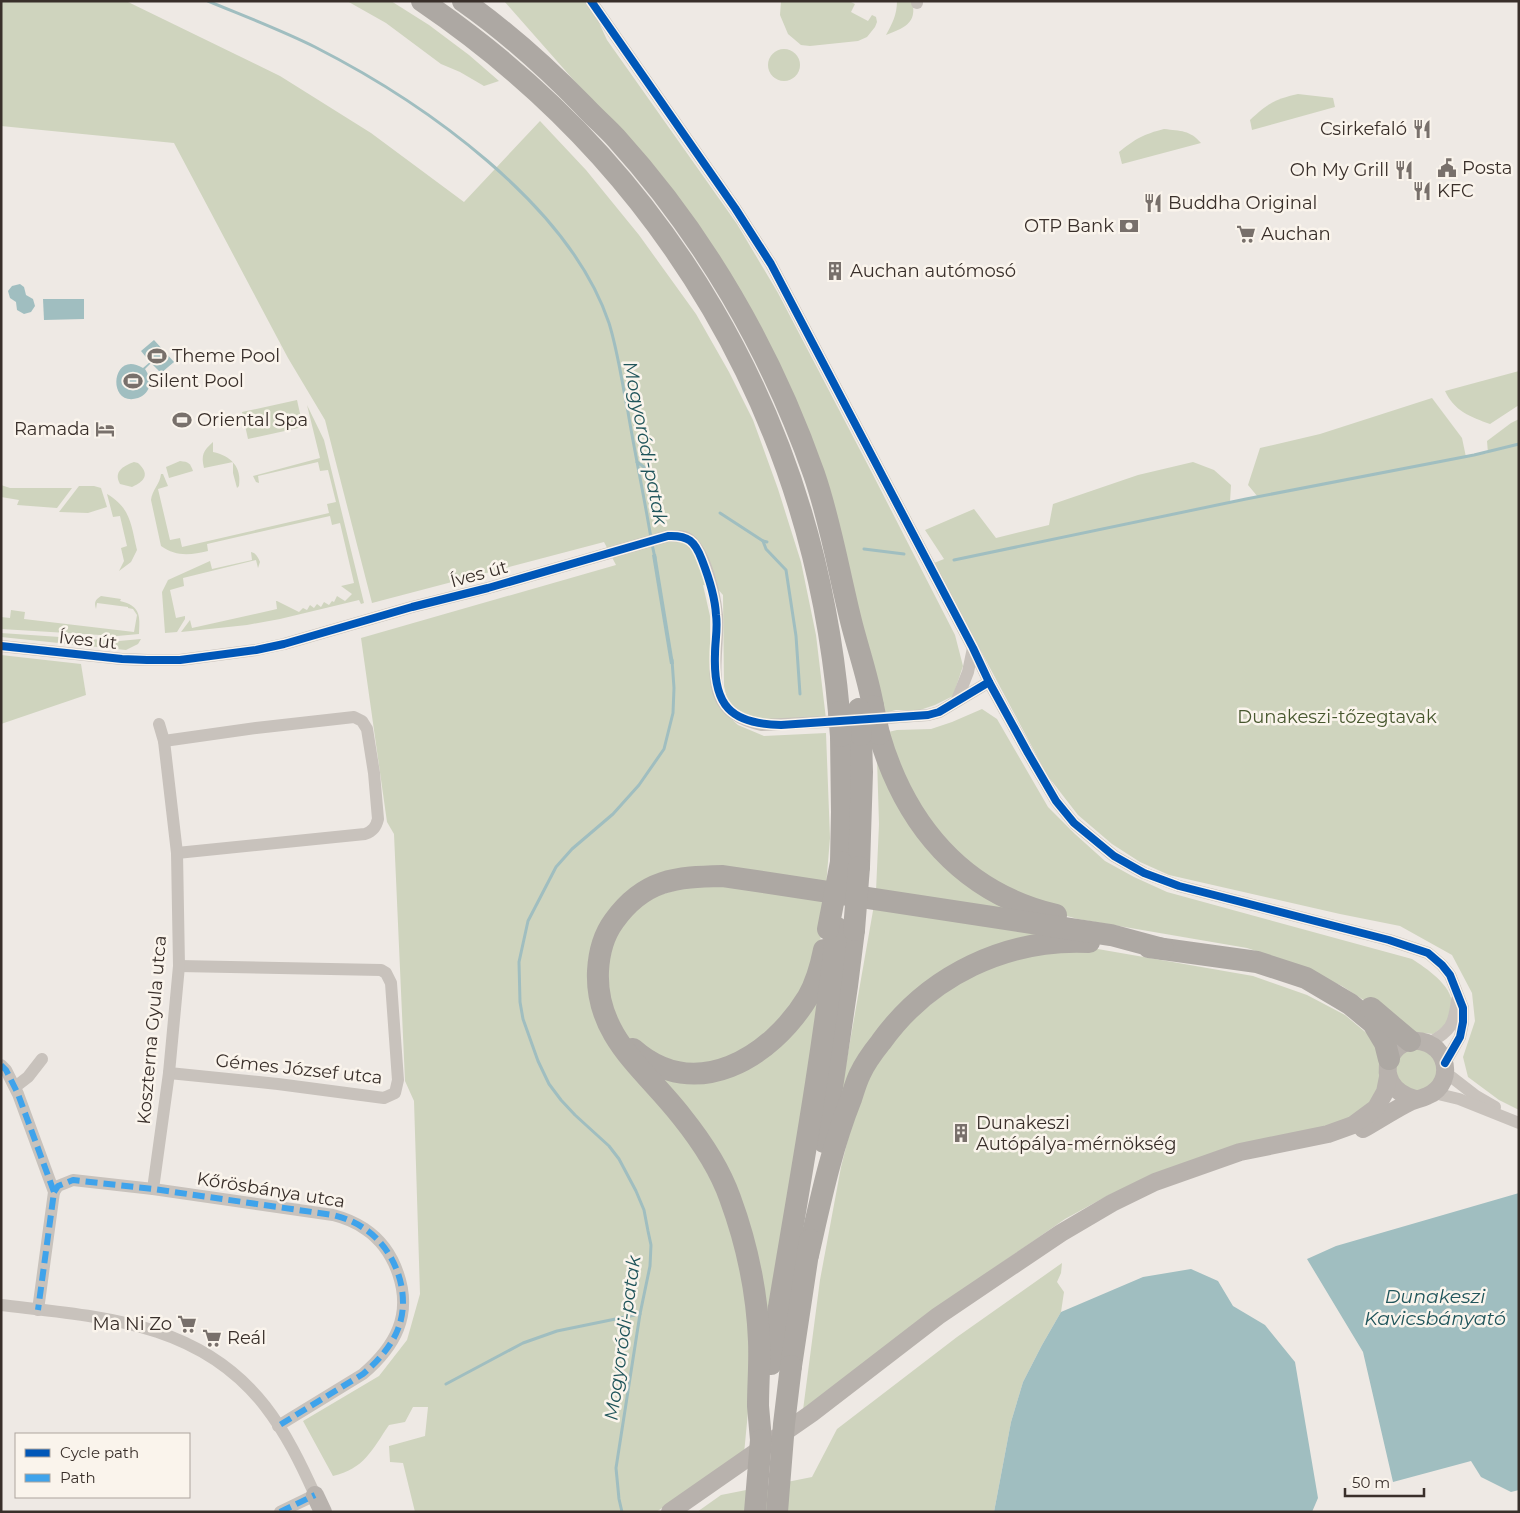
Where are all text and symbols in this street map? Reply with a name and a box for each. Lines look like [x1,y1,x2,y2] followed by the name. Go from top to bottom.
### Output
[1320,118,1407,140] place label: Csirkefaló
[1411,118,1433,140] restaurant icon: Csirkefaló
[1436,157,1458,179] public building icon: Posta
[1462,157,1512,179] place label: Posta
[1290,159,1389,181] place label: Oh My Grill
[1393,159,1415,181] restaurant icon: Oh My Grill
[1411,180,1433,202] restaurant icon: KFC
[1437,180,1474,202] place label: KFC
[1142,192,1164,214] restaurant icon: Buddha Original
[1168,192,1317,214] place label: Buddha Original
[1024,215,1114,237] place label: OTP Bank
[1118,215,1140,237] bank icon: OTP Bank
[1235,223,1257,245] supermarket icon: Auchan
[1261,223,1331,245] place label: Auchan
[824,260,846,282] building icon: Auchan autómosó
[850,260,1016,282] place label: Auchan autómosó
[146,345,168,367] sports icon: Theme Pool
[172,345,280,367] place label: Theme Pool
[618,359,673,528] water label: Mogyoródi-patak
[122,370,144,392] sports icon: Silent Pool
[148,370,244,392] place label: Silent Pool
[171,409,193,431] sports icon: Oriental Spa
[197,409,308,431] place label: Oriental Spa
[14,418,90,440] place label: Ramada
[94,418,116,440] hotel icon: Ramada
[448,556,510,592] street label: Íves út
[58,626,118,654] street label: Íves út
[1237,706,1437,728] park label: Dunakeszi-tőzegtavak
[133,934,171,1126] street label: Koszterna Gyula utca
[214,1049,384,1089] street label: Gémes József utca
[976,1112,1176,1155] place label: Dunakeszi Autópálya-mérnökség
[950,1122,972,1144] building icon: Dunakeszi Autópálya-mérnökség
[195,1167,347,1213] street label: Kőrösbánya utca
[600,1253,646,1422] water label: Mogyoródi-patak
[1364,1285,1506,1330] water label: Dunakeszi Kavicsbányató
[93,1313,172,1335] place label: Ma Ni Zo
[176,1313,198,1335] supermarket icon: Ma Ni Zo
[201,1327,223,1349] supermarket icon: Reál
[227,1327,266,1349] place label: Reál
[15,1433,190,1498] legend
[60,1443,139,1462] text: Cycle path
[1345,1466,1424,1498] scale bar
[60,1468,96,1487] text: Path
[1352,1473,1390,1492] text: 50 m

